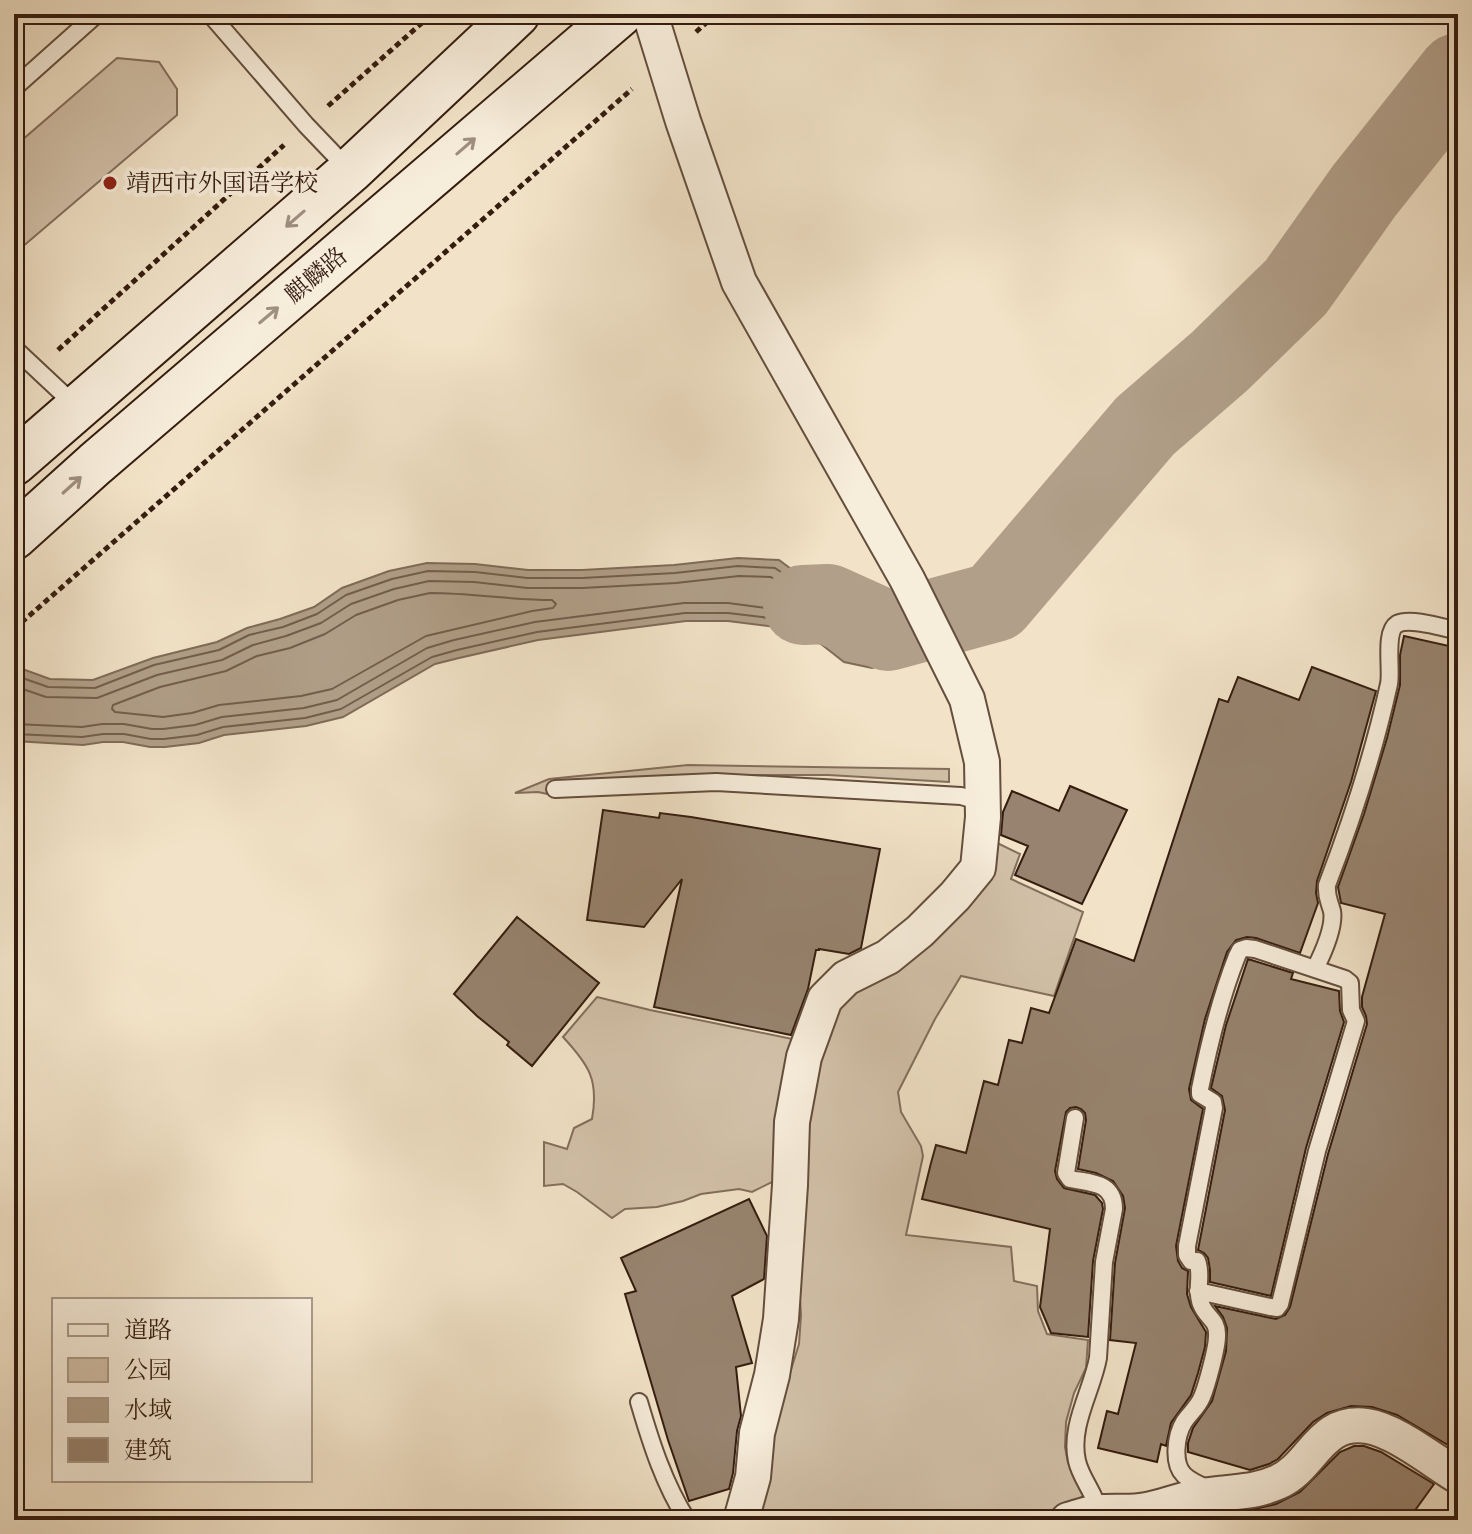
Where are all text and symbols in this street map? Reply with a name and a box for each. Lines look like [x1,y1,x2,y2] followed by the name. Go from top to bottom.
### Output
[456,137,476,155] one-way arrow
[126,167,318,199] place label: 靖西市外国语学校
[101,174,119,192] marker: 靖西市外国语学校
[285,209,306,227] one-way arrow
[278,240,354,310] street label: 麒麟路
[258,306,279,324] one-way arrow
[61,476,81,494] one-way arrow
[52,1298,312,1482] legend
[124,1314,172,1346] text: 道路
[124,1354,172,1386] text: 公园
[124,1394,172,1426] text: 水域
[124,1434,172,1466] text: 建筑

